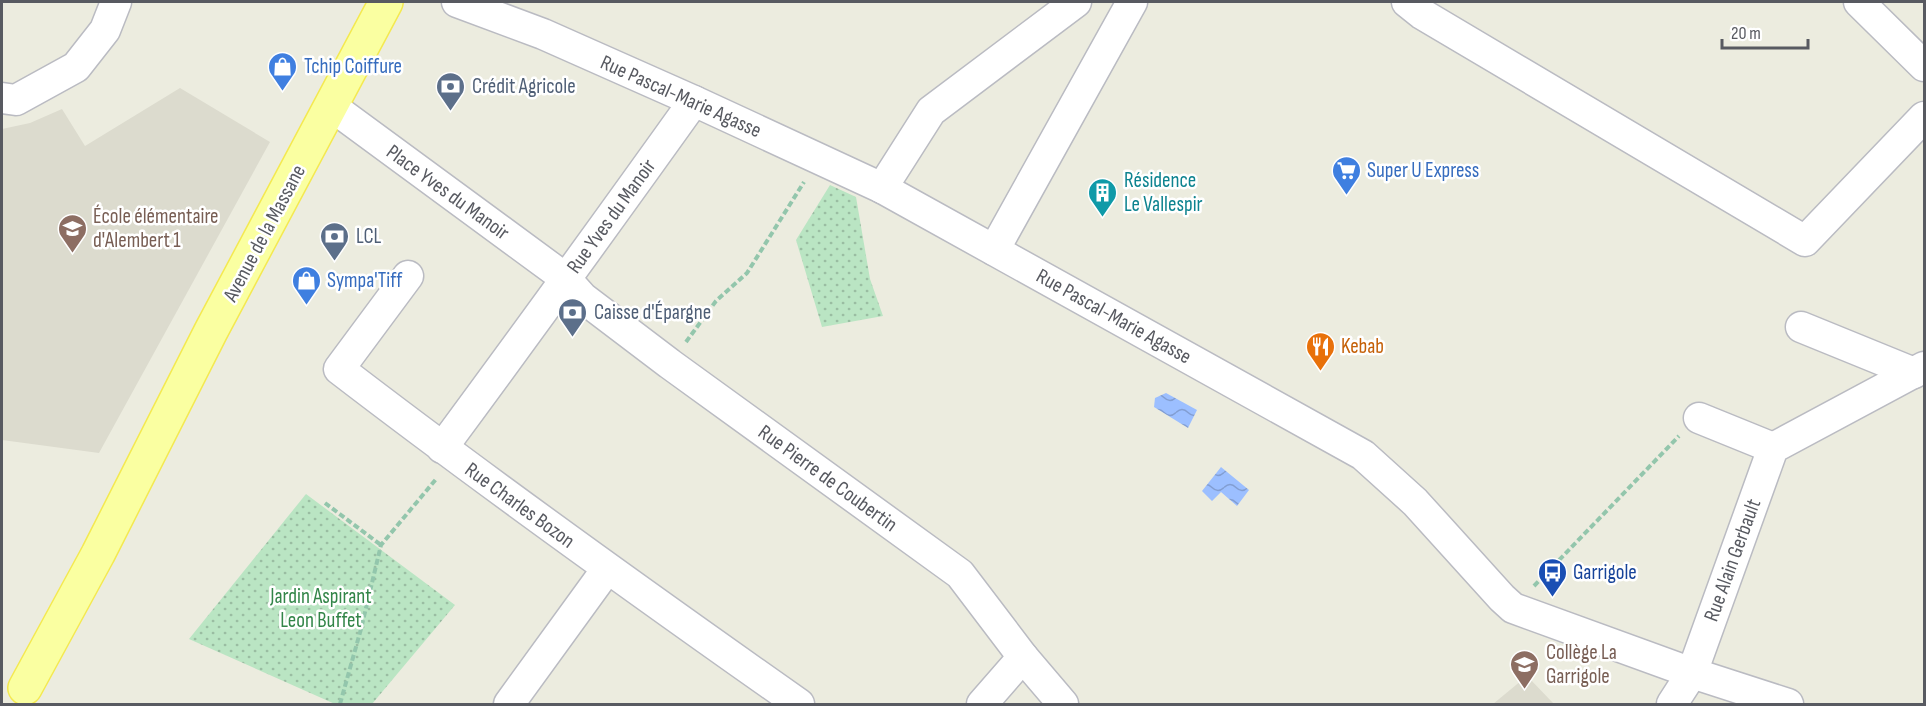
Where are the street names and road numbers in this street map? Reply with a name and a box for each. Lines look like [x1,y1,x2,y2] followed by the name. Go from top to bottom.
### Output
[597,50,765,143] street label: Rue Pascal-Marie Agasse
[381,139,514,245] street label: Place Yves du Manoir
[562,154,661,278] street label: Rue Yves du Manoir
[217,161,311,307] street label: Avenue de la Massane
[1032,263,1196,369] street label: Rue Pascal-Marie Agasse
[753,420,902,537] street label: Rue Pierre de Coubertin
[460,457,579,554] street label: Rue Charles Bozon
[1699,495,1766,625] street label: Rue Alain Gerbault

